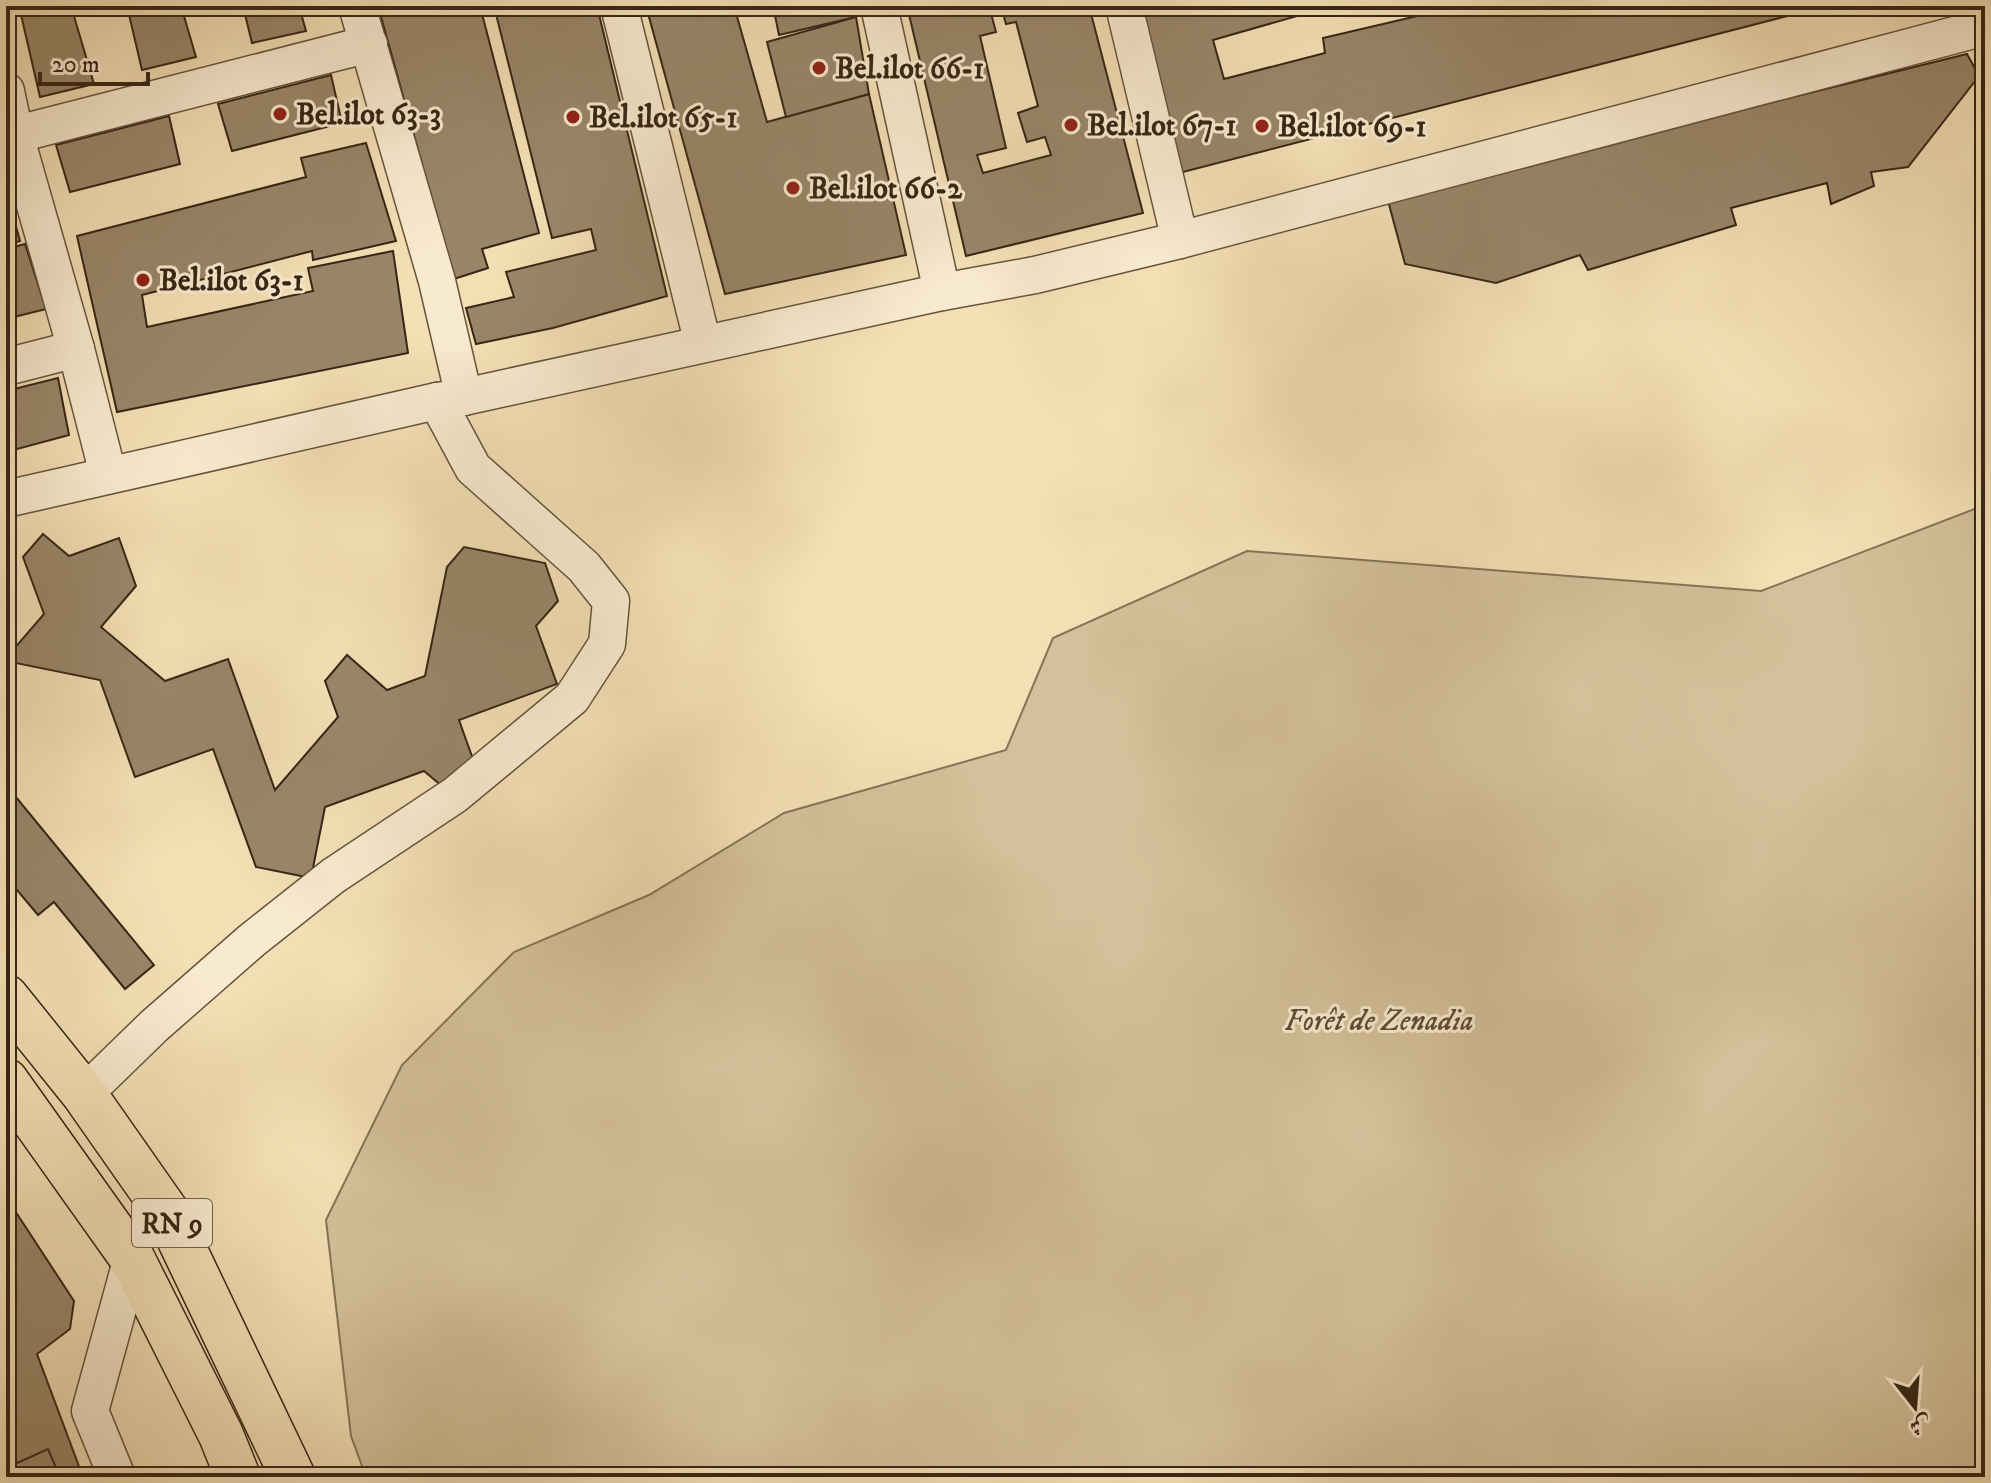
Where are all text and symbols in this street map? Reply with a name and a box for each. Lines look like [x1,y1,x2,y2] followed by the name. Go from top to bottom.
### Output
[40,36,148,86] scale bar
[52,50,100,80] text: 20 m
[835,51,984,88] place label: Bel.ilot 66-1
[810,59,828,77] marker: Bel.ilot 66-1
[296,97,441,134] place label: Bel.ilot 63-3
[589,100,738,137] place label: Bel.ilot 65-1
[271,105,289,123] marker: Bel.ilot 63-3
[564,108,582,126] marker: Bel.ilot 65-1
[1087,108,1236,145] place label: Bel.ilot 67-1
[1278,109,1427,146] place label: Bel.ilot 69-1
[1062,116,1080,134] marker: Bel.ilot 67-1
[1253,117,1271,135] marker: Bel.ilot 69-1
[809,171,962,208] place label: Bel.ilot 66-2
[784,179,802,197] marker: Bel.ilot 66-2
[159,263,304,300] place label: Bel.ilot 63-1
[134,271,152,289] marker: Bel.ilot 63-1
[1285,1003,1473,1040] park label: Forêt de Zenadia
[132,1199,212,1247] road number: RN 9
[1875,1367,1955,1447] north arrow
[1906,1409,1935,1441] text: ش

